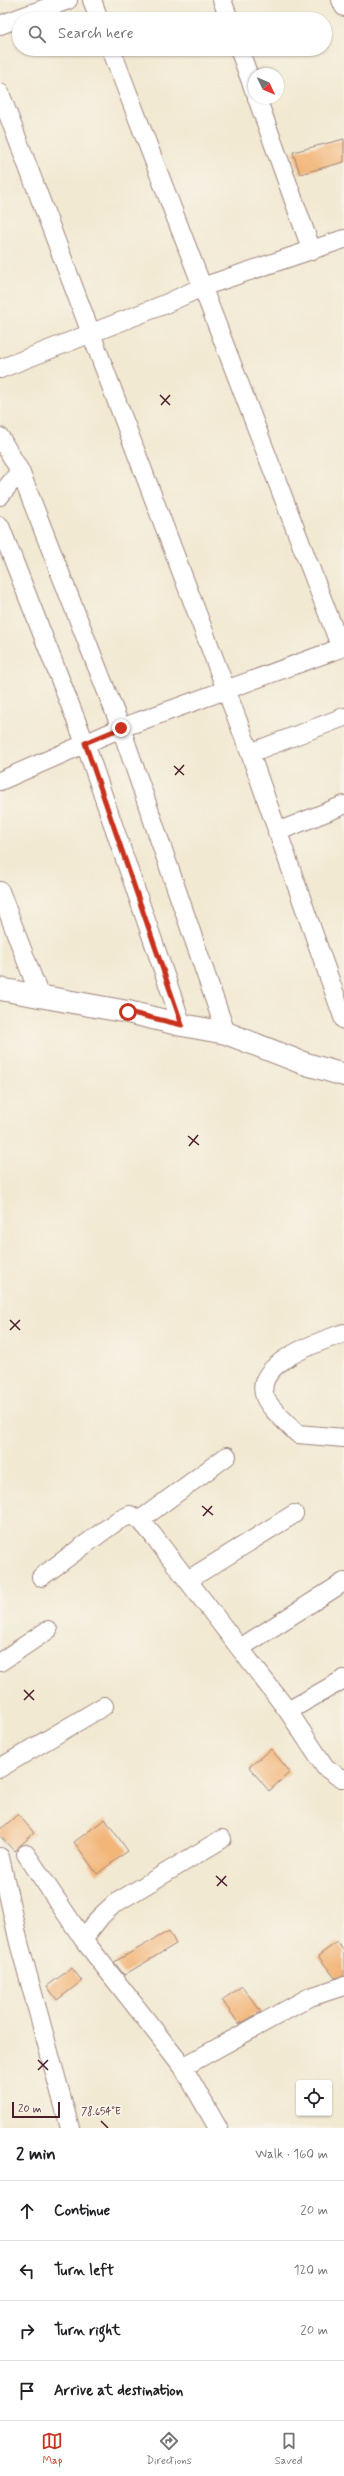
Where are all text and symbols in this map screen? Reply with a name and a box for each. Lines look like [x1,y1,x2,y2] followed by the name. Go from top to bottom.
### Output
[12,12,332,56] search box
[26,23,48,45] icon: search
[58,24,134,44] text: Search here
[248,68,284,104] north arrow
[112,719,130,737] route end
[119,1003,137,1021] route start
[296,2080,332,2116] map controls
[296,2080,332,2116] button: locate
[12,2100,60,2119] scale bar
[18,2102,41,2116] text: 20 m
[81,2105,121,2119] text: 78.654°E
[16,2143,56,2165] text: 2 min
[255,2146,328,2163] text: Walk · 160 m
[16,2200,38,2222] icon: ahead
[54,2201,110,2221] text: Continue
[300,2202,328,2219] text: 20 m
[16,2260,38,2282] icon: left
[54,2261,114,2281] text: Turn left
[294,2262,328,2279] text: 120 m
[16,2320,38,2342] icon: right
[54,2321,121,2341] text: Turn right
[300,2322,328,2339] text: 20 m
[16,2380,38,2402] icon: arrive
[54,2381,183,2401] text: Arrive at destination
[41,2430,63,2468] tab: Map
[146,2430,192,2468] tab: Directions
[275,2430,302,2468] tab: Saved

